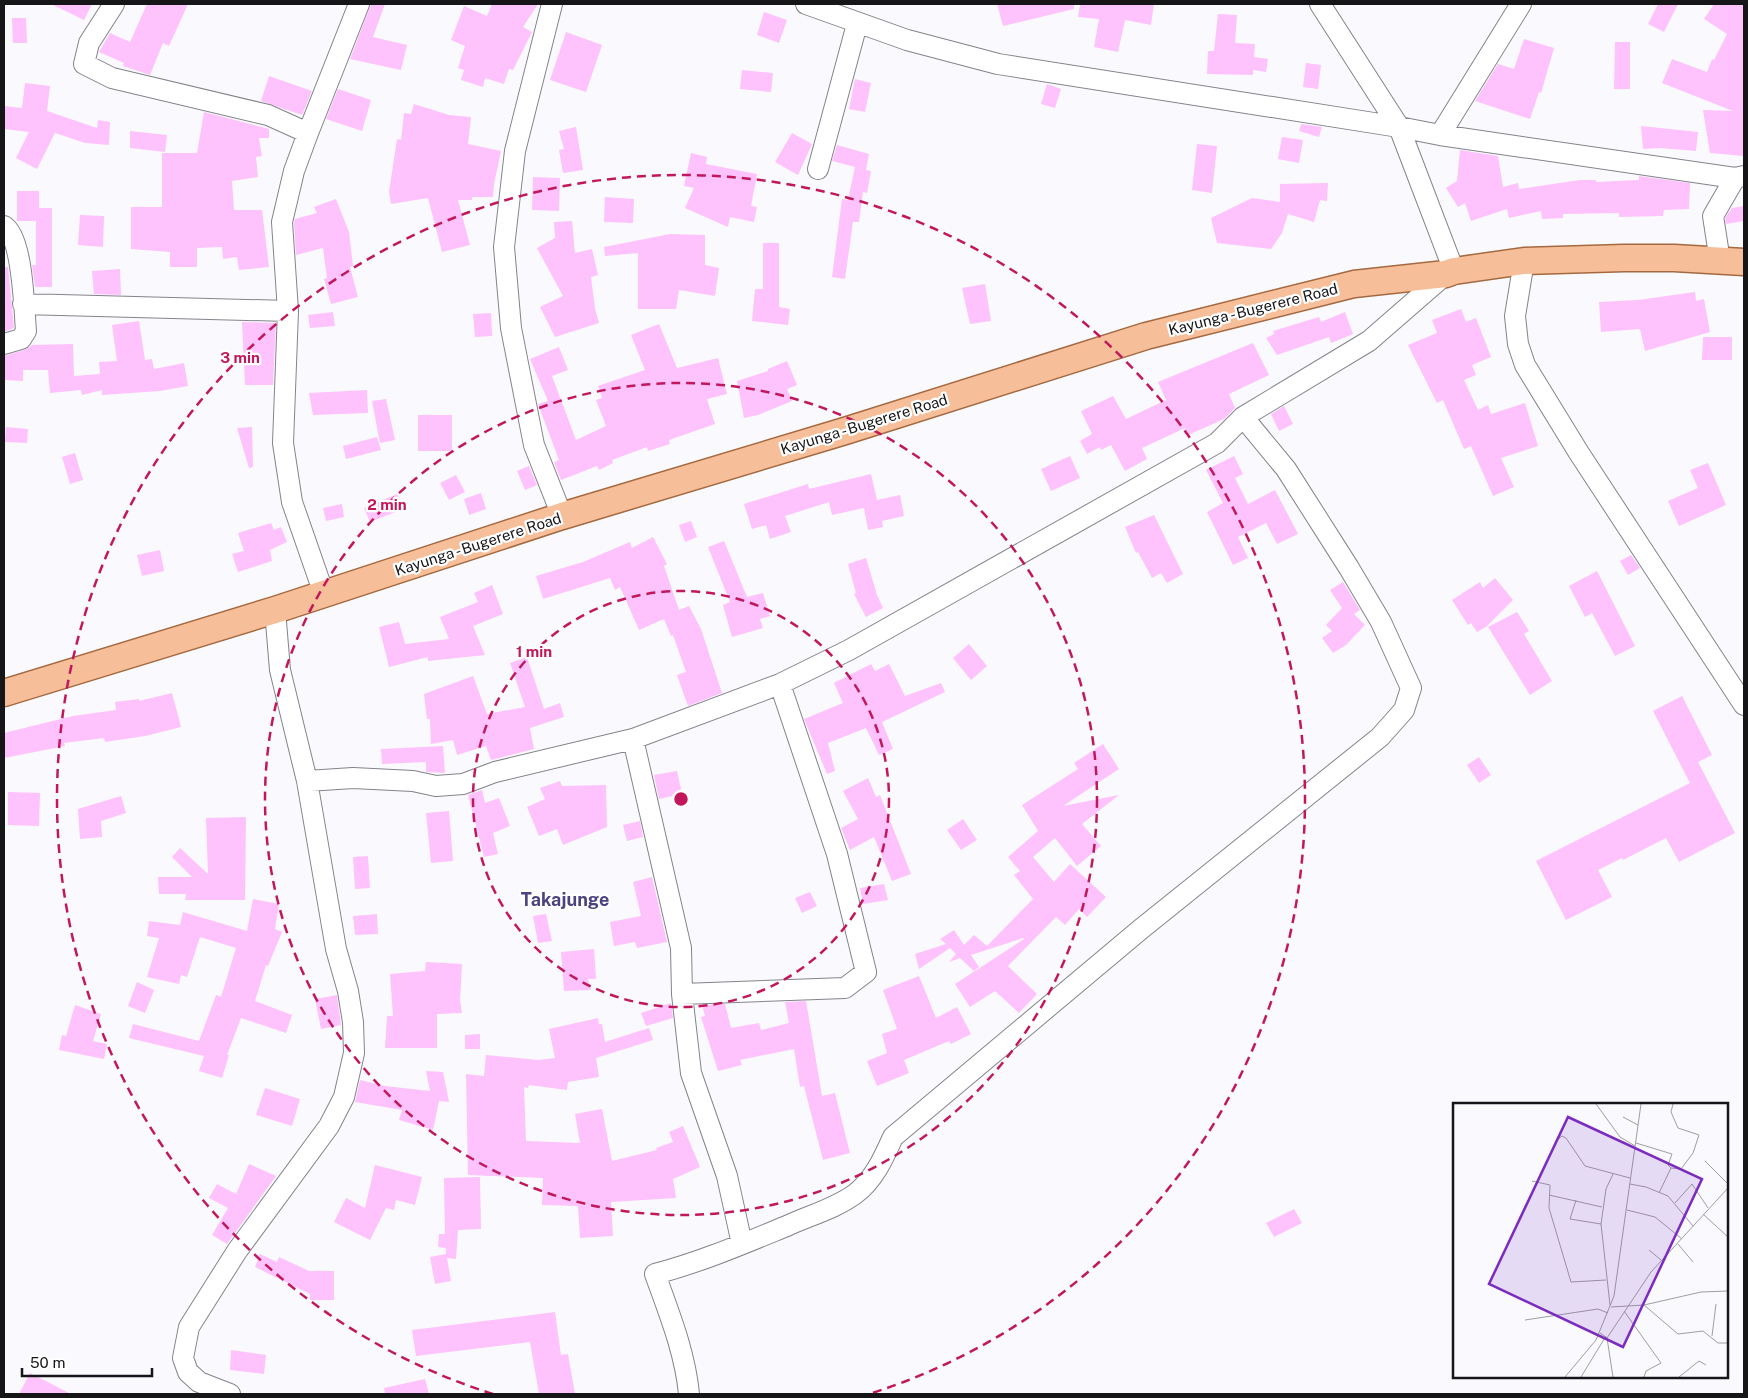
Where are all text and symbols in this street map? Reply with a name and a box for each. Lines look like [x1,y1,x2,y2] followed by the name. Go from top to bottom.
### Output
[1167,280,1339,338] street label: Kayunga - Bugerere Road
[220,349,260,366] text: 3 min
[778,390,950,458] street label: Kayunga - Bugerere Road
[367,496,407,513] text: 2 min
[393,509,563,579] street label: Kayunga - Bugerere Road
[516,643,552,660] text: 1 min
[672,790,690,808] centre of rings
[521,889,609,910] district label: Takajunge
[1453,1103,1728,1378] inset map
[22,1346,152,1378] scale bar
[30,1354,65,1371] text: 50 m

